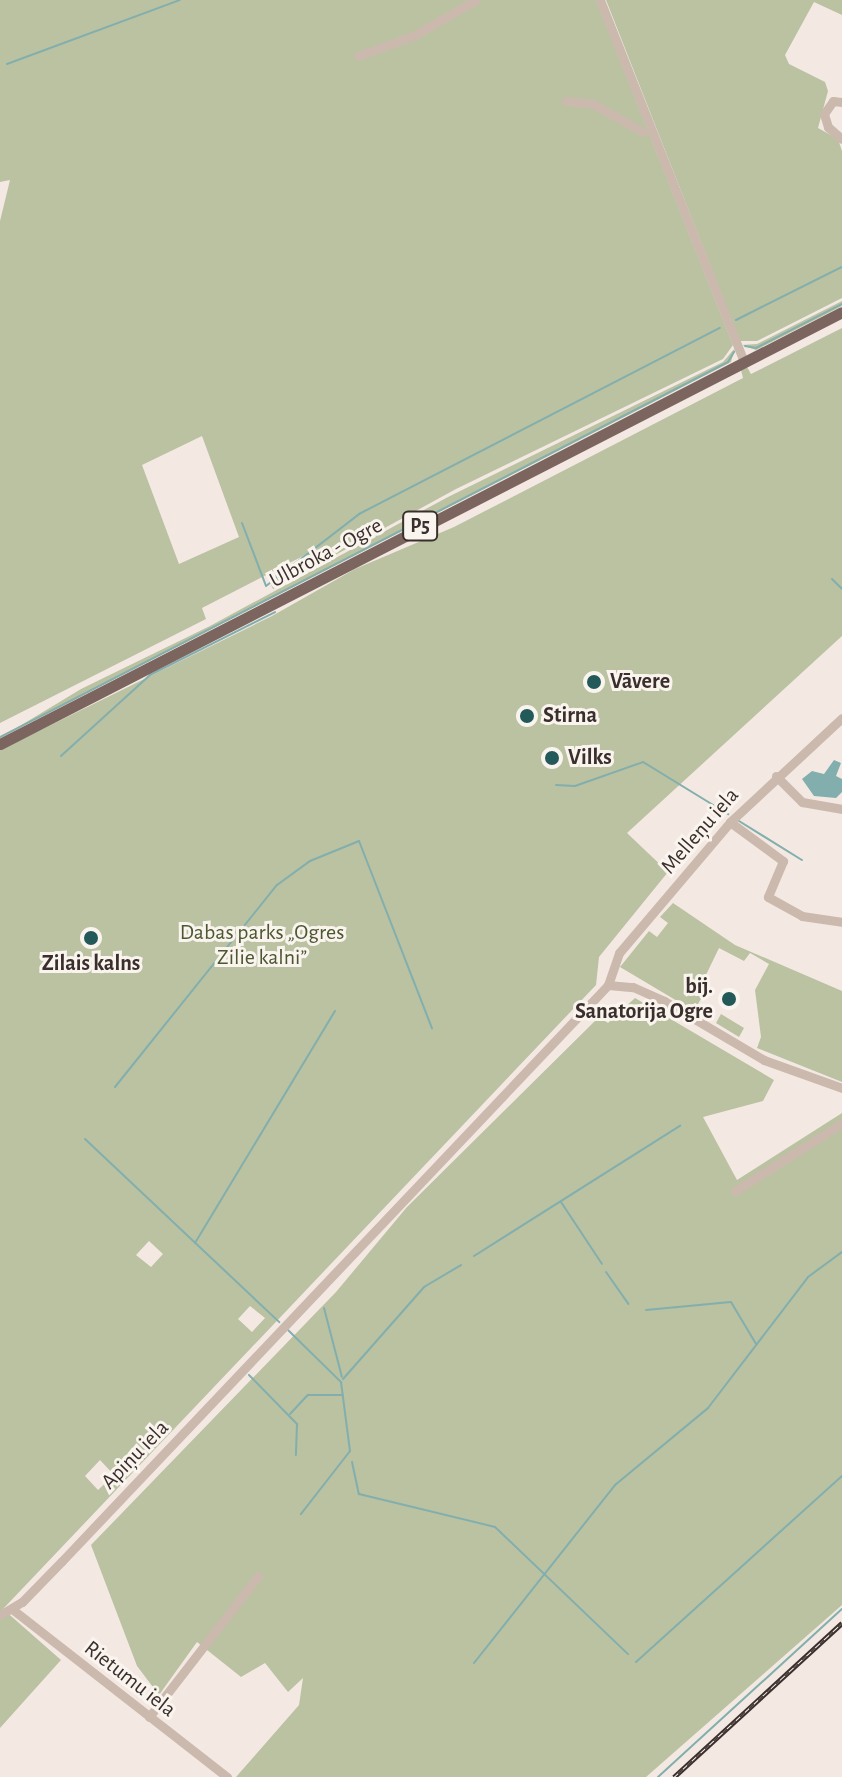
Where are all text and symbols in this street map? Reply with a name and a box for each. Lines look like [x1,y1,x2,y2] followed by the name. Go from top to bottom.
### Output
[402,510,438,542] road number: P5
[265,512,387,594] street label: Ulbroka - Ogre
[610,669,670,695] place label: Vāvere
[585,673,603,691] marker: Vāvere
[543,703,597,729] place label: Stirna
[518,707,536,725] marker: Stirna
[568,745,612,771] place label: Vilks
[543,749,561,767] marker: Vilks
[655,783,745,879] street label: Melleņu iela
[180,919,344,970] park label: Dabas parks „Ogres Zilie kalni”
[82,929,100,947] marker: Zilais kalns
[42,951,140,977] place label: Zilais kalns
[575,973,713,1024] place label: bij. Sanatorija Ogre
[720,990,738,1008] marker: bij. Sanatorija Ogre
[96,1415,174,1495] street label: Apiņu iela
[79,1635,181,1723] street label: Rietumu iela

